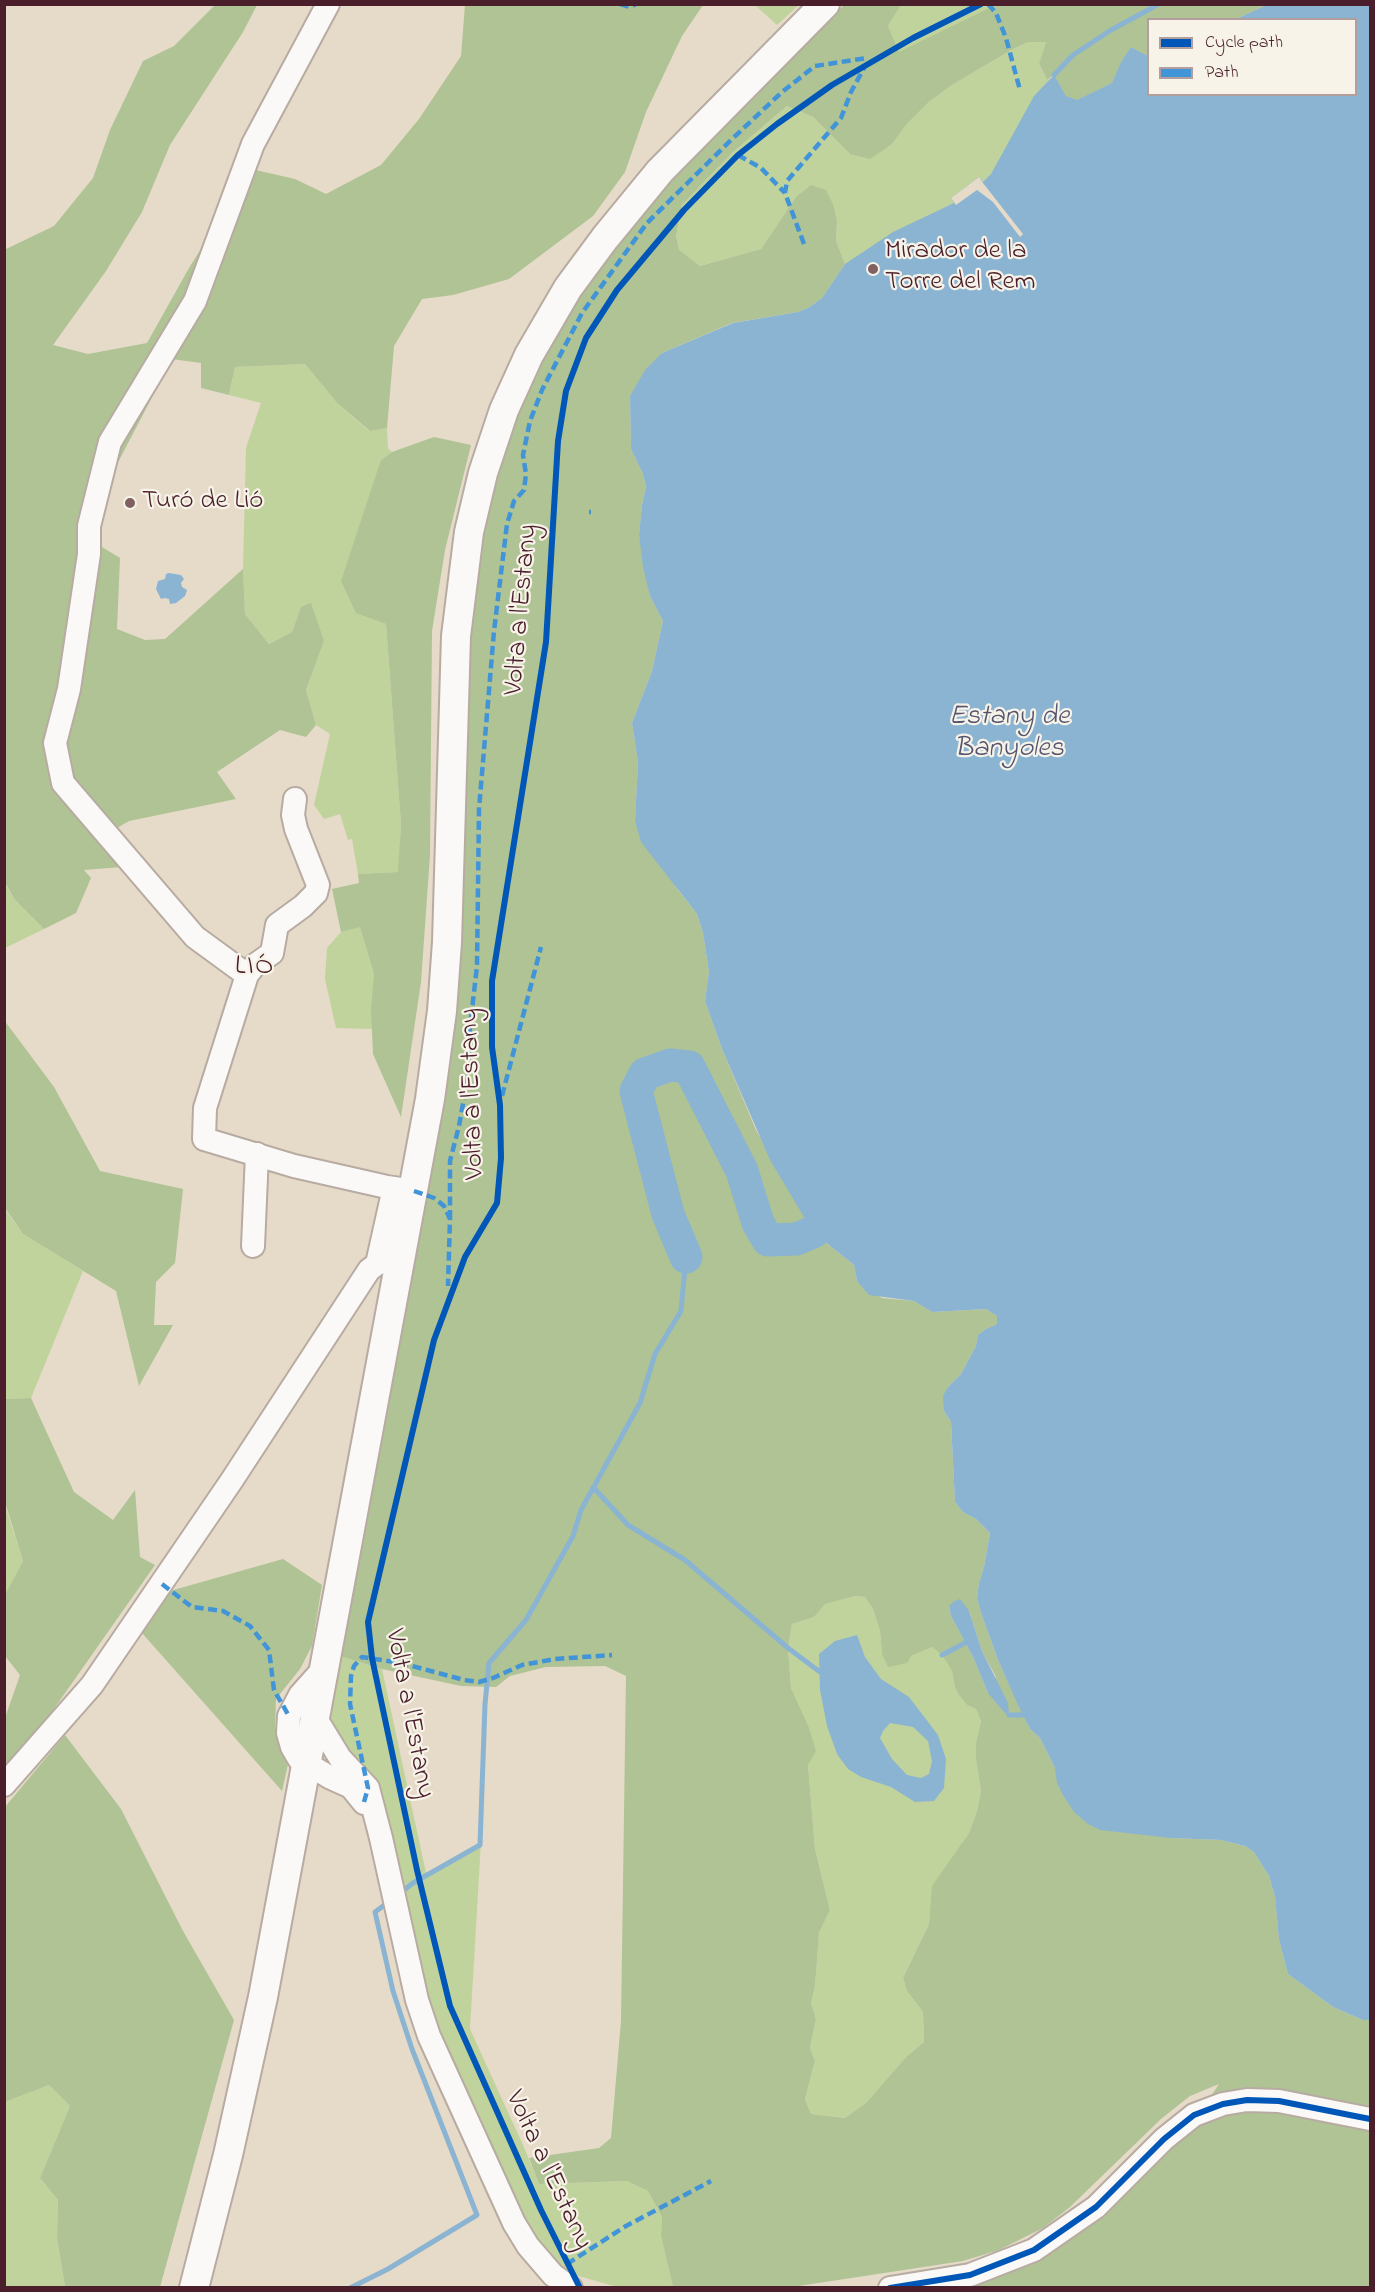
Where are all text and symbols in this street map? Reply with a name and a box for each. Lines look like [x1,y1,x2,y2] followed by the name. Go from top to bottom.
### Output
[1147,18,1357,96] legend
[1205,30,1283,56] text: Cycle path
[1205,60,1239,86] text: Path
[885,237,1036,300] place label: Mirador de la Torre del Rem
[866,262,880,276] marker: Mirador de la Torre del Rem
[142,487,263,519] place label: Turó de Lió
[123,496,137,510] marker: Turó de Lió
[499,523,547,697] street label: Volta a l'Estany
[949,701,1069,767] water label: Estany de Banyoles
[235,951,275,985] district label: LIÓ
[455,1008,493,1180] street label: Volta a l'Estany
[376,1627,440,1801] street label: Volta a l'Estany
[496,2086,598,2256] street label: Volta a l'Estany

